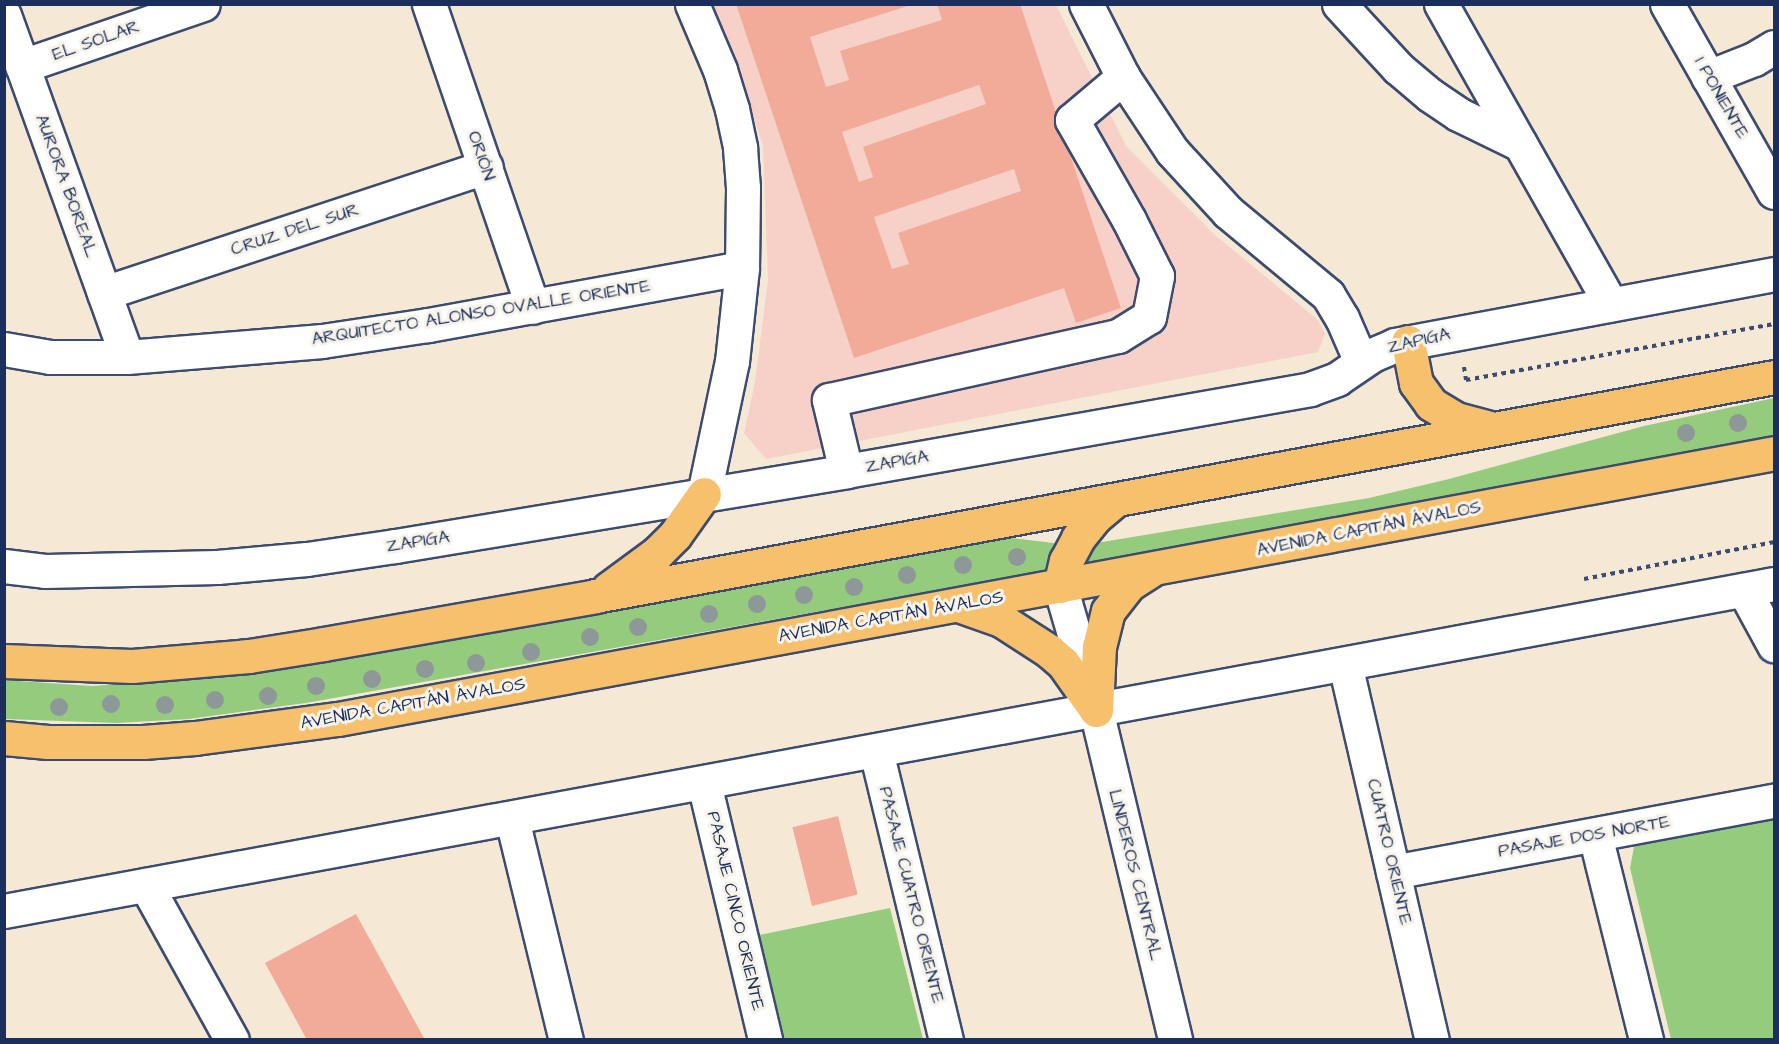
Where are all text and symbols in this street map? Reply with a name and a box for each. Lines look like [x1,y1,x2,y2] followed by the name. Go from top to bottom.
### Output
[50,16,142,66] street label: EL SOLAR
[1689,53,1753,143] street label: 1 PONIENTE
[30,112,102,260] street label: AURORA BOREAL
[462,128,500,184] street label: ORIÓN
[228,199,362,261] street label: CRUZ DEL SUR
[310,276,652,350] street label: ARQUITECTO ALONSO OVALLE ORIENTE
[1385,323,1453,359] street label: ZAPIGA
[864,446,930,478] street label: ZAPIGA
[1255,497,1483,561] street label: AVENIDA CAPITÁN ÁVALOS
[385,526,451,558] street label: ZAPIGA
[777,587,1005,647] street label: AVENIDA CAPITÁN ÁVALOS
[299,674,527,734] street label: AVENIDA CAPITÁN ÁVALOS
[1362,777,1416,927] street label: CUATRO ORIENTE
[874,784,948,1006] street label: PASAJE CUATRO ORIENTE
[1103,787,1167,963] street label: LINDEROS CENTRAL
[702,809,768,1013] street label: PASAJE CINCO ORIENTE
[1496,811,1672,863] street label: PASAJE DOS NORTE

